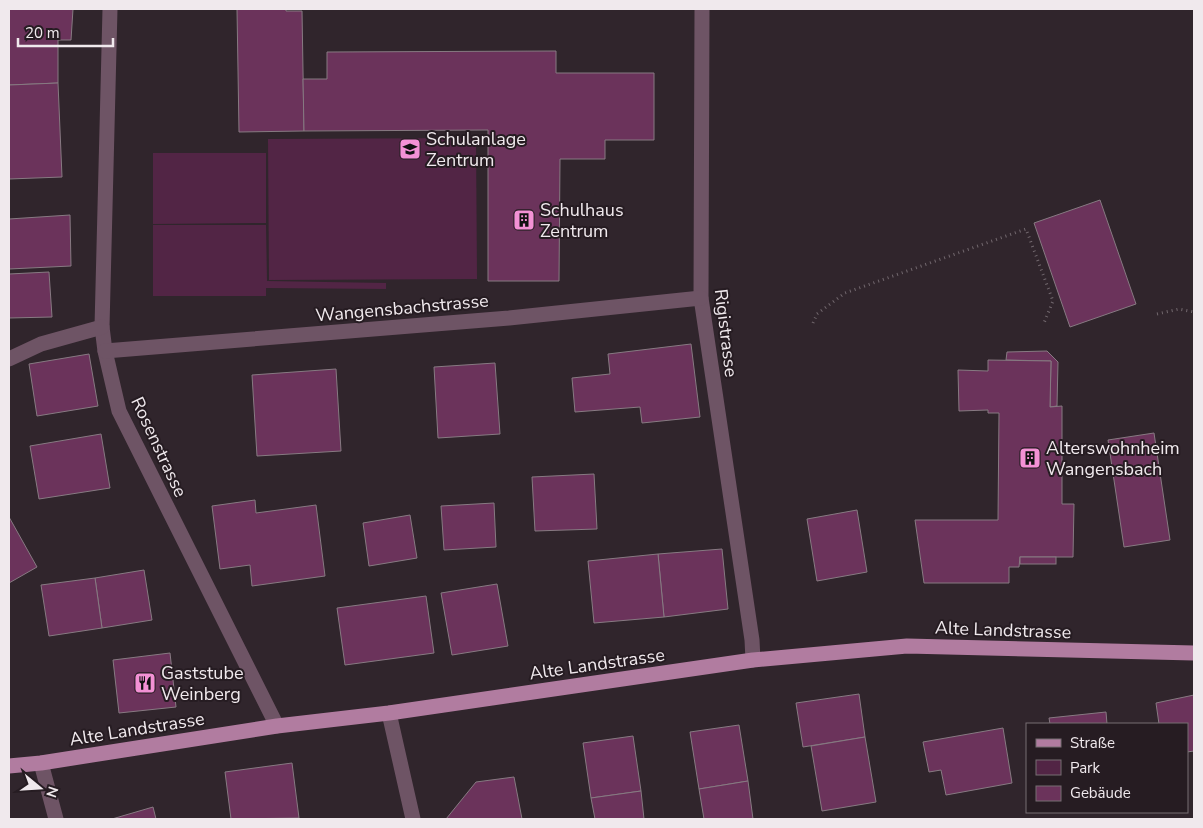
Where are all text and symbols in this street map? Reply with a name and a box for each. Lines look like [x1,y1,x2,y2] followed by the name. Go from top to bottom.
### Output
[18,15,112,47] scale bar
[25,23,60,43] text: 20 m
[426,127,526,172] place label: Schulanlage Zentrum
[398,137,422,161] school or university icon: Schulanlage Zentrum
[540,198,624,243] place label: Schulhaus Zentrum
[512,208,536,232] building icon: Schulhaus Zentrum
[314,288,490,328] street label: Wangensbachstrasse
[709,288,743,378] street label: Rigistrasse
[125,393,193,501] street label: Rosenstrasse
[1046,436,1180,481] place label: Alterswohnheim Wangensbach
[1018,446,1042,470] building icon: Alterswohnheim Wangensbach
[934,616,1072,644] street label: Alte Landstrasse
[528,643,666,685] street label: Alte Landstrasse
[161,661,244,706] place label: Gaststube Weinberg
[133,671,157,695] restaurant icon: Gaststube Weinberg
[68,706,206,752] street label: Alte Landstrasse
[1026,723,1188,813] legend
[1070,733,1115,753] text: Straße
[1070,758,1100,778] text: Park
[15,763,65,813] north arrow
[1070,783,1131,803] text: Gebäude
[41,784,63,800] text: N

